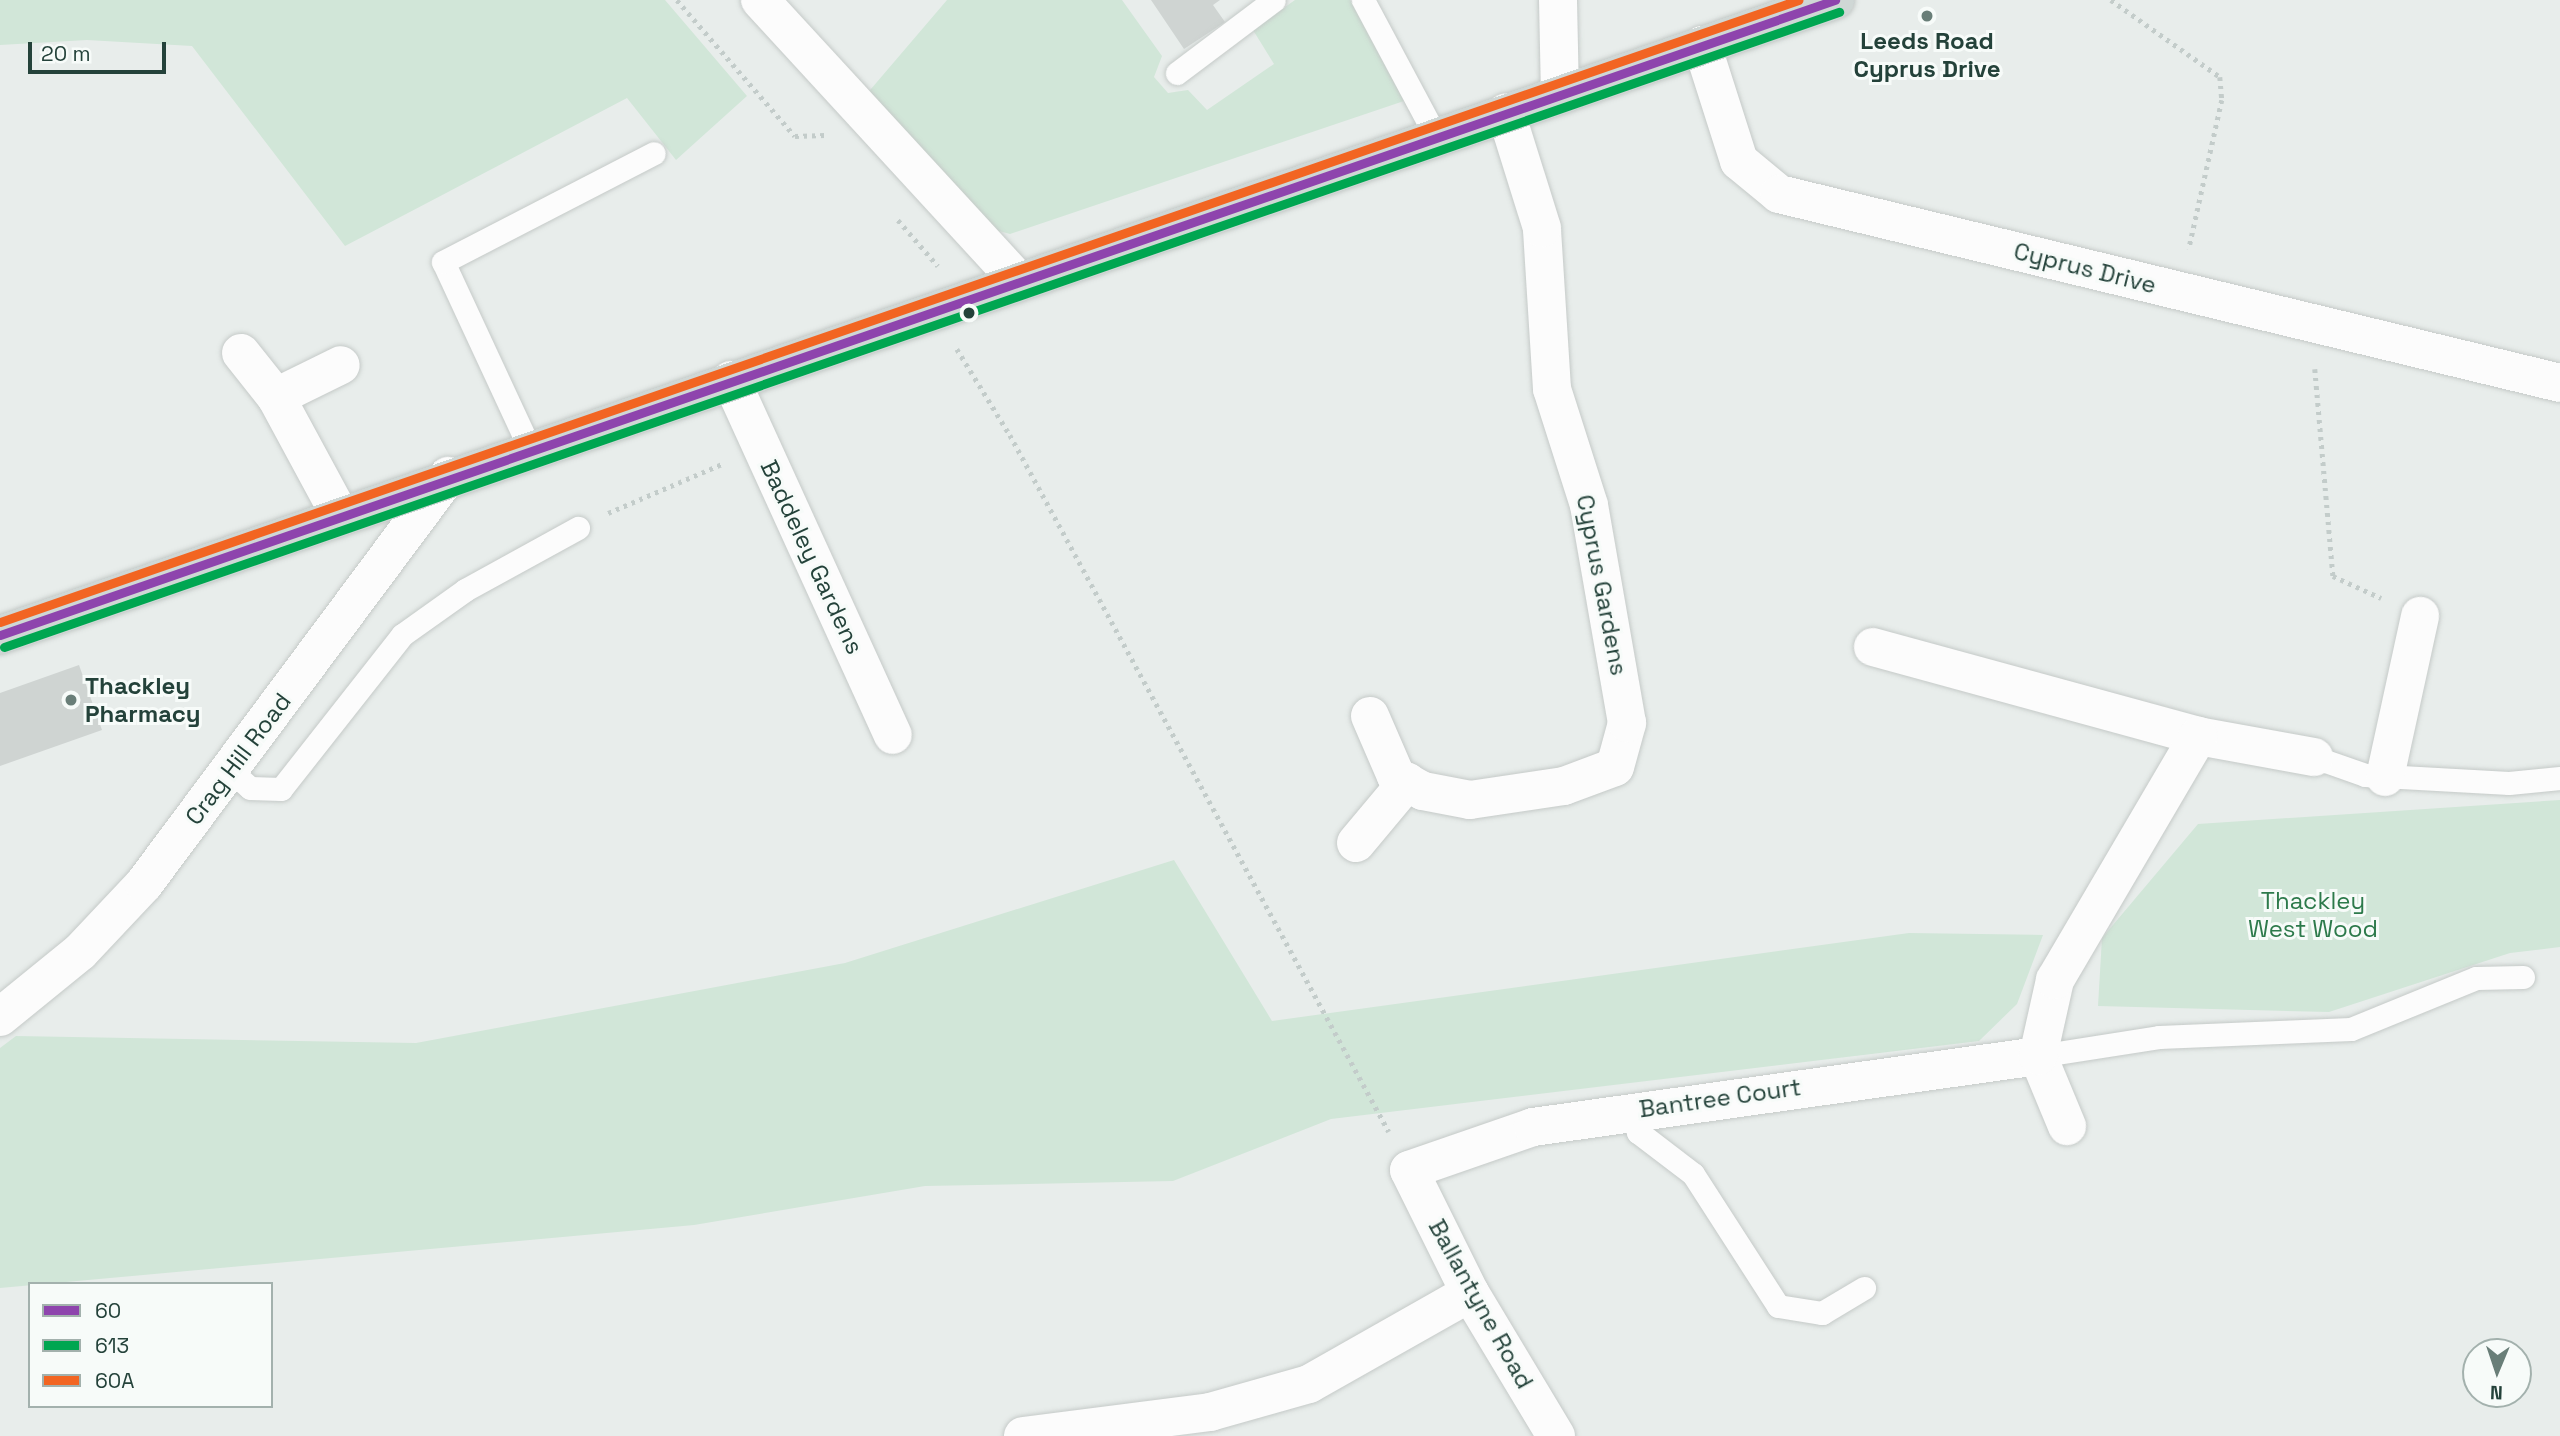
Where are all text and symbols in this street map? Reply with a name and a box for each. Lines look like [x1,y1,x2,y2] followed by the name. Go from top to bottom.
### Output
[1919,8,1935,24] marker: Leeds Road Cyprus Drive
[1853,27,2001,83] place label: Leeds Road Cyprus Drive
[32,28,170,72] scale bar
[41,40,91,67] text: 20 m
[2011,236,2159,300] street label: Cyprus Drive
[962,306,976,320] unlabelled marker
[754,455,870,659] street label: Baddeley Gardens
[1570,492,1634,678] street label: Cyprus Gardens
[85,672,201,728] place label: Thackley Pharmacy
[179,687,297,831] street label: Crag Hill Road
[63,692,79,708] marker: Thackley Pharmacy
[2248,887,2378,943] park label: Thackley West Wood
[1637,1072,1803,1124] street label: Bantree Court
[1423,1214,1539,1394] street label: Ballantyne Road
[28,1282,273,1408] legend
[95,1297,121,1324] text: 60
[95,1332,129,1359] text: 613
[2462,1338,2532,1408] north arrow
[95,1367,135,1394] text: 60A
[2490,1380,2503,1405] text: N

